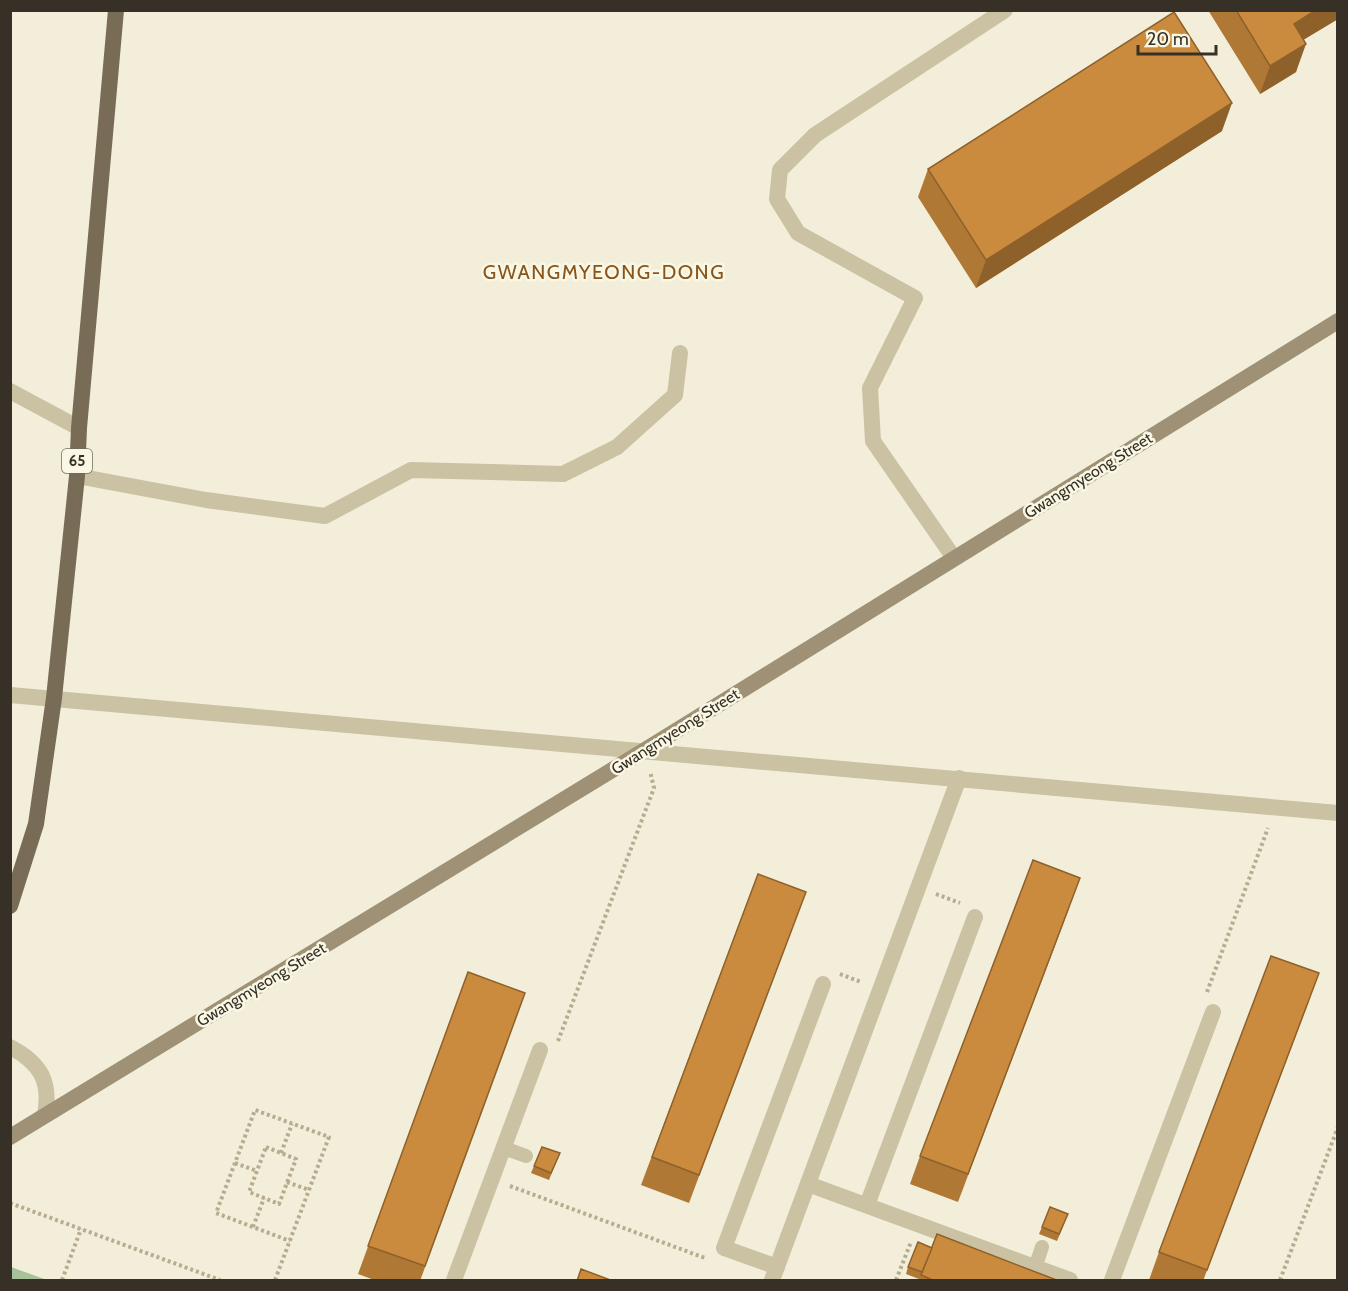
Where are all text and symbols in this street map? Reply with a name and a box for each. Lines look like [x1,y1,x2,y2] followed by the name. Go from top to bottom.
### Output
[1138,18,1216,56] scale bar
[1147,28,1189,50] text: 20 m
[483,260,725,284] district label: GWANGMYEONG-DONG
[1021,428,1156,522] street label: Gwangmyeong Street
[62,449,92,473] road number: 65
[608,684,743,778] street label: Gwangmyeong Street
[193,938,330,1030] street label: Gwangmyeong Street

